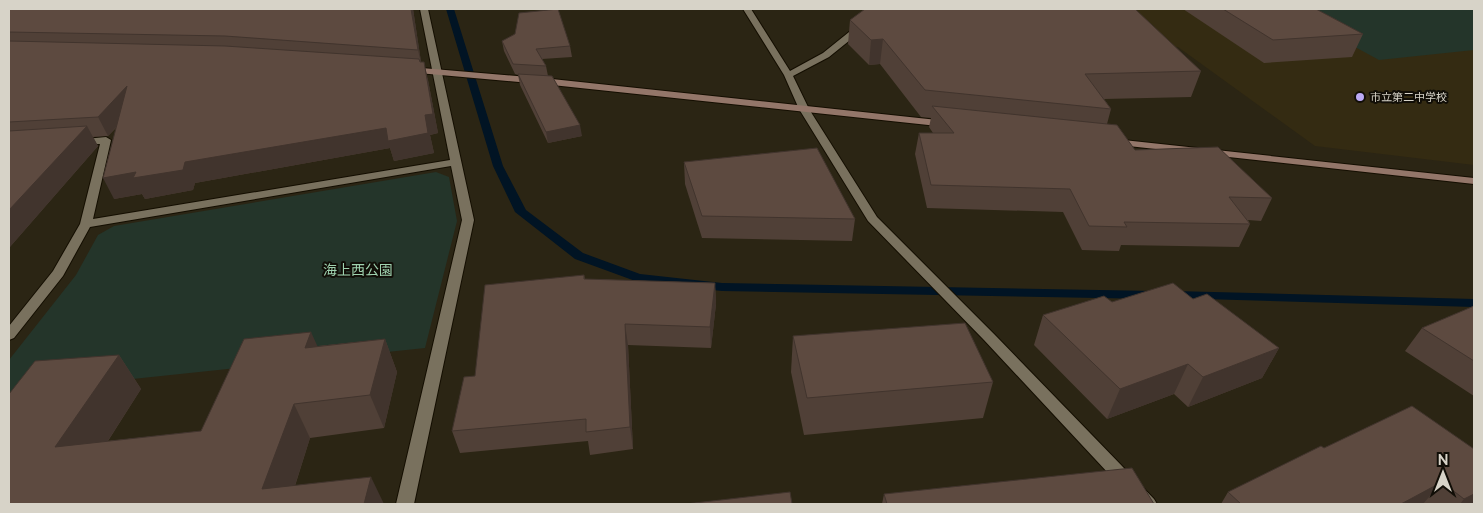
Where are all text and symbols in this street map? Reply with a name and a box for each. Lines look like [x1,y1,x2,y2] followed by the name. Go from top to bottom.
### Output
[1354,91,1366,103] marker: 市立第二中学校
[1370,91,1447,104] place label: 市立第二中学校
[323,262,393,278] park label: 海上西公園
[1418,448,1468,498] north arrow
[1438,452,1448,468] text: N

